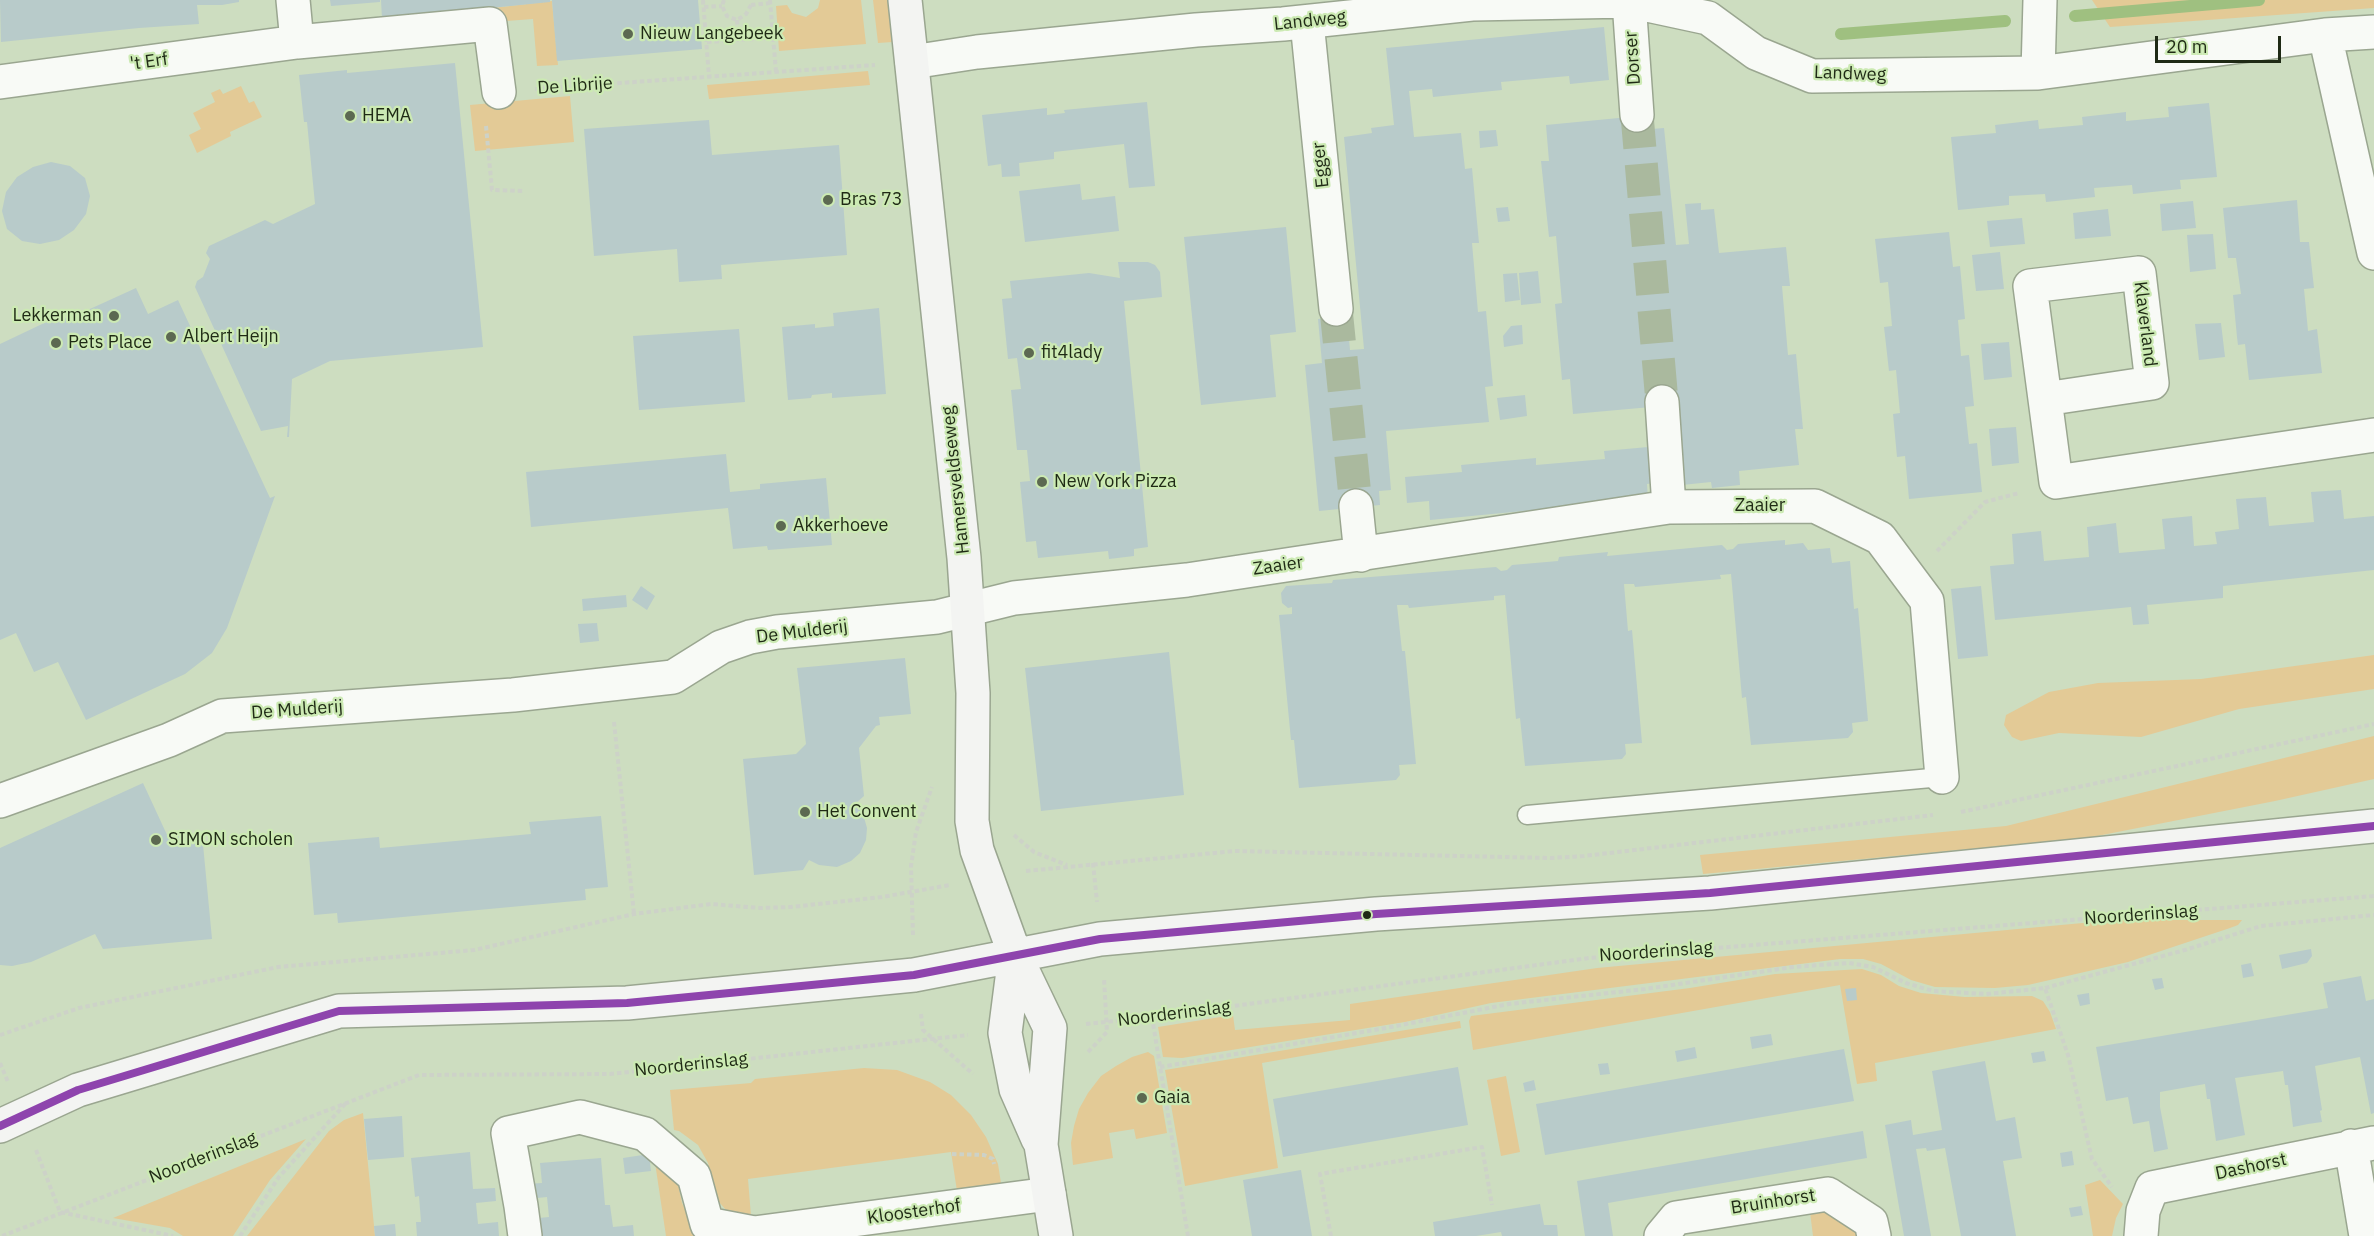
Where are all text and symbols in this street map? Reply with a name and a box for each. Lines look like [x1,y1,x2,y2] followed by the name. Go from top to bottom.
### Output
[1273,6,1347,36] street label: Landweg
[640,23,783,45] place label: Nieuw Langebeek
[2158,24,2284,62] scale bar
[621,27,635,41] marker: Nieuw Langebeek
[1620,30,1646,86] street label: Dorser
[2166,35,2208,58] text: 20 m
[129,49,169,75] street label: 't Erf
[1813,62,1887,86] street label: Landweg
[537,73,613,99] street label: De Librije
[362,105,411,127] place label: HEMA
[343,109,357,123] marker: HEMA
[1308,141,1334,189] street label: Egger
[840,189,903,211] place label: Bras 73
[821,193,835,207] marker: Bras 73
[2129,280,2161,368] street label: Klaverland
[13,305,102,327] place label: Lekkerman
[107,309,121,323] marker: Lekkerman
[183,326,279,348] place label: Albert Heijn
[164,330,178,344] marker: Albert Heijn
[68,332,152,354] place label: Pets Place
[49,336,63,350] marker: Pets Place
[1041,342,1102,364] place label: fit4lady
[1022,346,1036,360] marker: fit4lady
[937,405,975,555] street label: Hamersveldseweg
[1054,471,1177,493] place label: New York Pizza
[1035,475,1049,489] marker: New York Pizza
[1735,495,1785,517] street label: Zaaier
[793,515,888,537] place label: Akkerhoeve
[774,519,788,533] marker: Akkerhoeve
[1251,552,1305,580] street label: Zaaier
[755,616,849,648] street label: De Mulderij
[250,696,344,724] street label: De Mulderij
[817,801,917,823] place label: Het Convent
[798,805,812,819] marker: Het Convent
[168,829,293,851] place label: SIMON scholen
[149,833,163,847] marker: SIMON scholen
[2083,900,2199,930] street label: Noorderinslag
[1361,909,1373,921] unlabelled marker
[1598,937,1714,967] street label: Noorderinslag
[1116,996,1232,1032] street label: Noorderinslag
[633,1048,749,1082] street label: Noorderinslag
[1154,1087,1190,1109] place label: Gaia
[1135,1091,1149,1105] marker: Gaia
[146,1128,260,1188] street label: Noorderinslag
[2213,1149,2289,1185] street label: Dashorst
[1729,1185,1817,1219] street label: Bruinhorst
[866,1195,962,1229] street label: Kloosterhof

